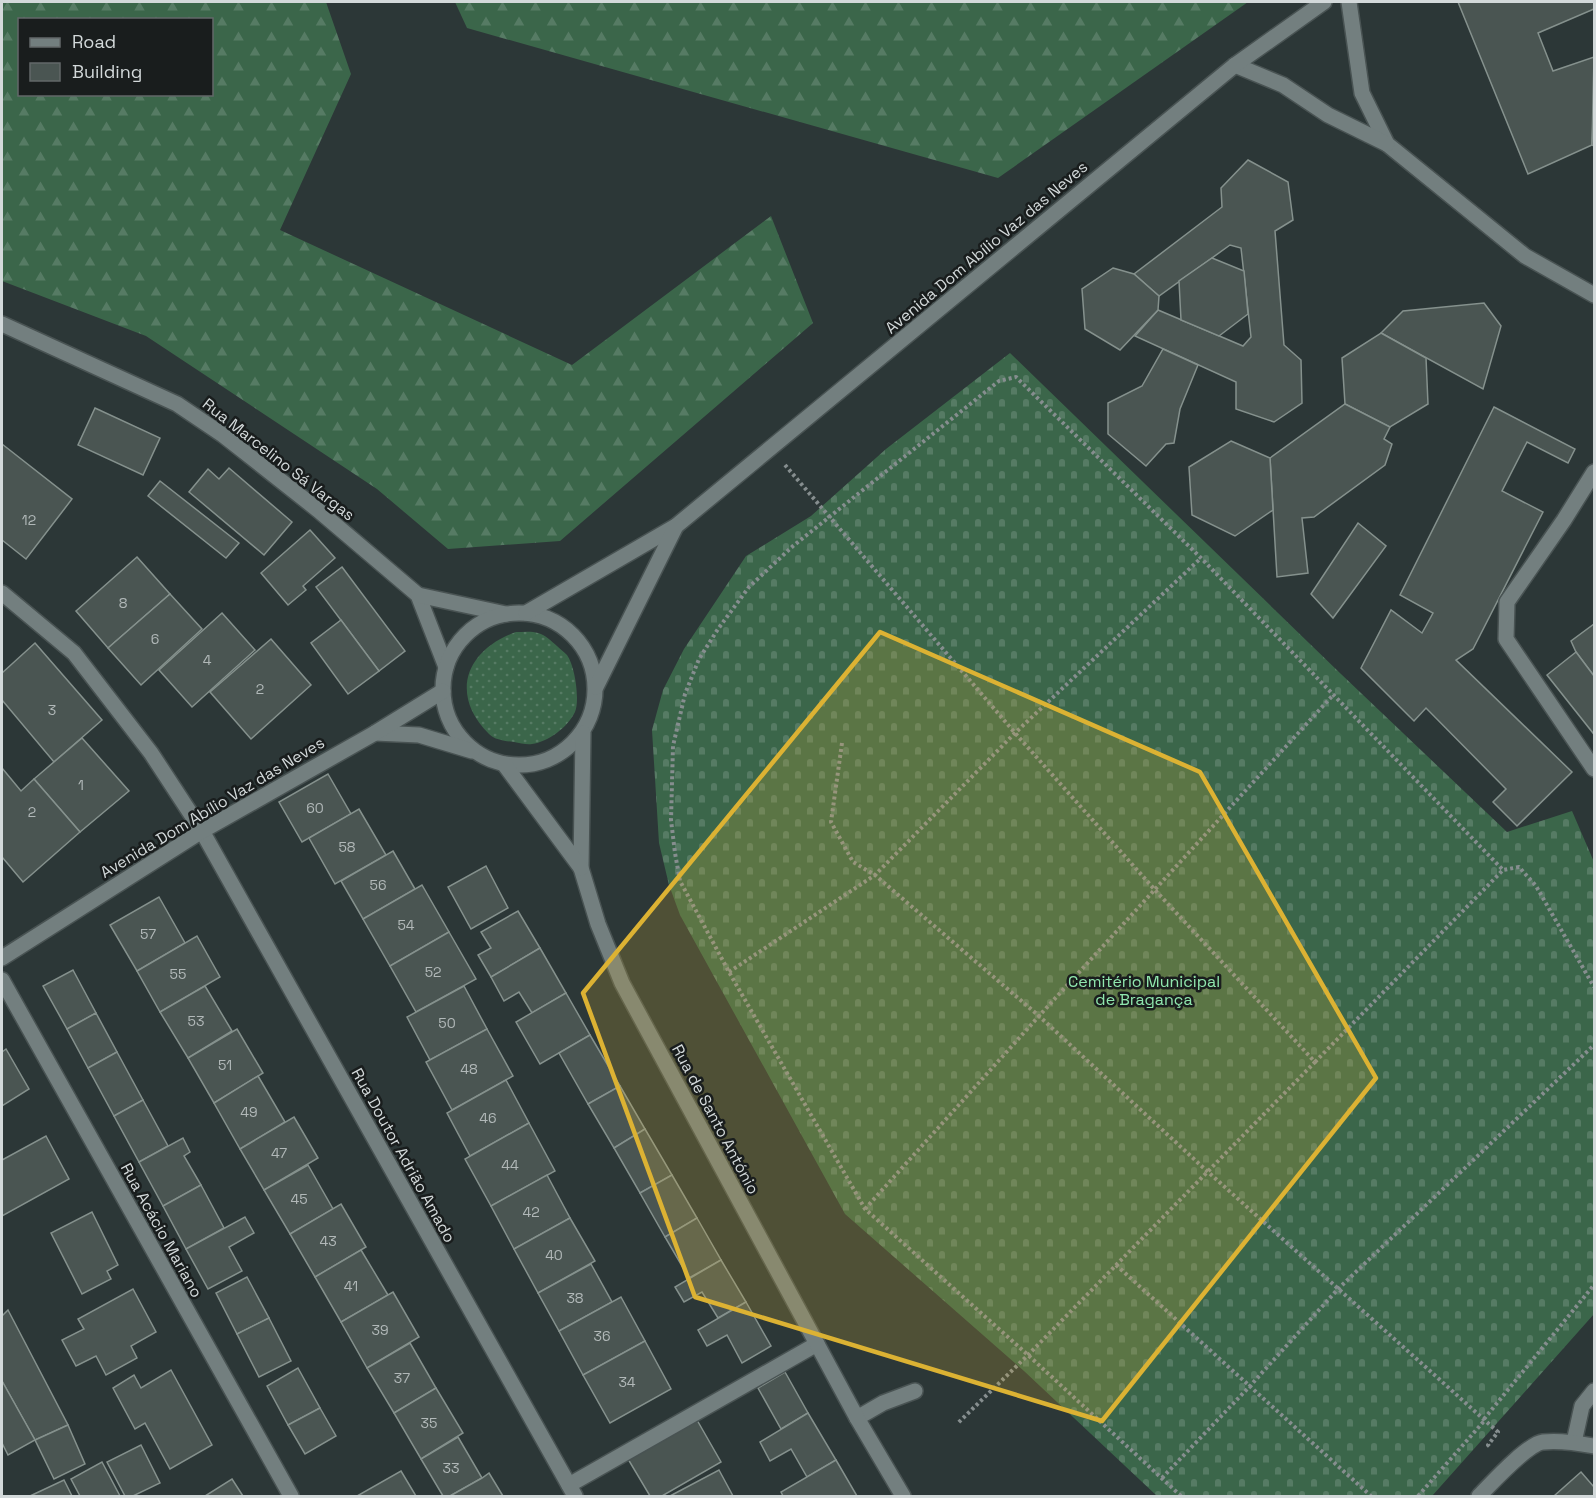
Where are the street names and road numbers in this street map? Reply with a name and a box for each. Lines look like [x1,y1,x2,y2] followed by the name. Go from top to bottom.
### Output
[881,156,1092,338] street label: Avenida Dom Abílio Vaz das Neves
[198,393,359,525] street label: Rua Marcelino Sá Vargas
[96,732,328,883] street label: Avenida Dom Abílio Vaz das Neves
[667,1041,764,1198] street label: Rua de Santo António
[347,1064,460,1246] street label: Rua Doutor Adrião Amado
[116,1159,207,1301] street label: Rua Acácio Mariano

